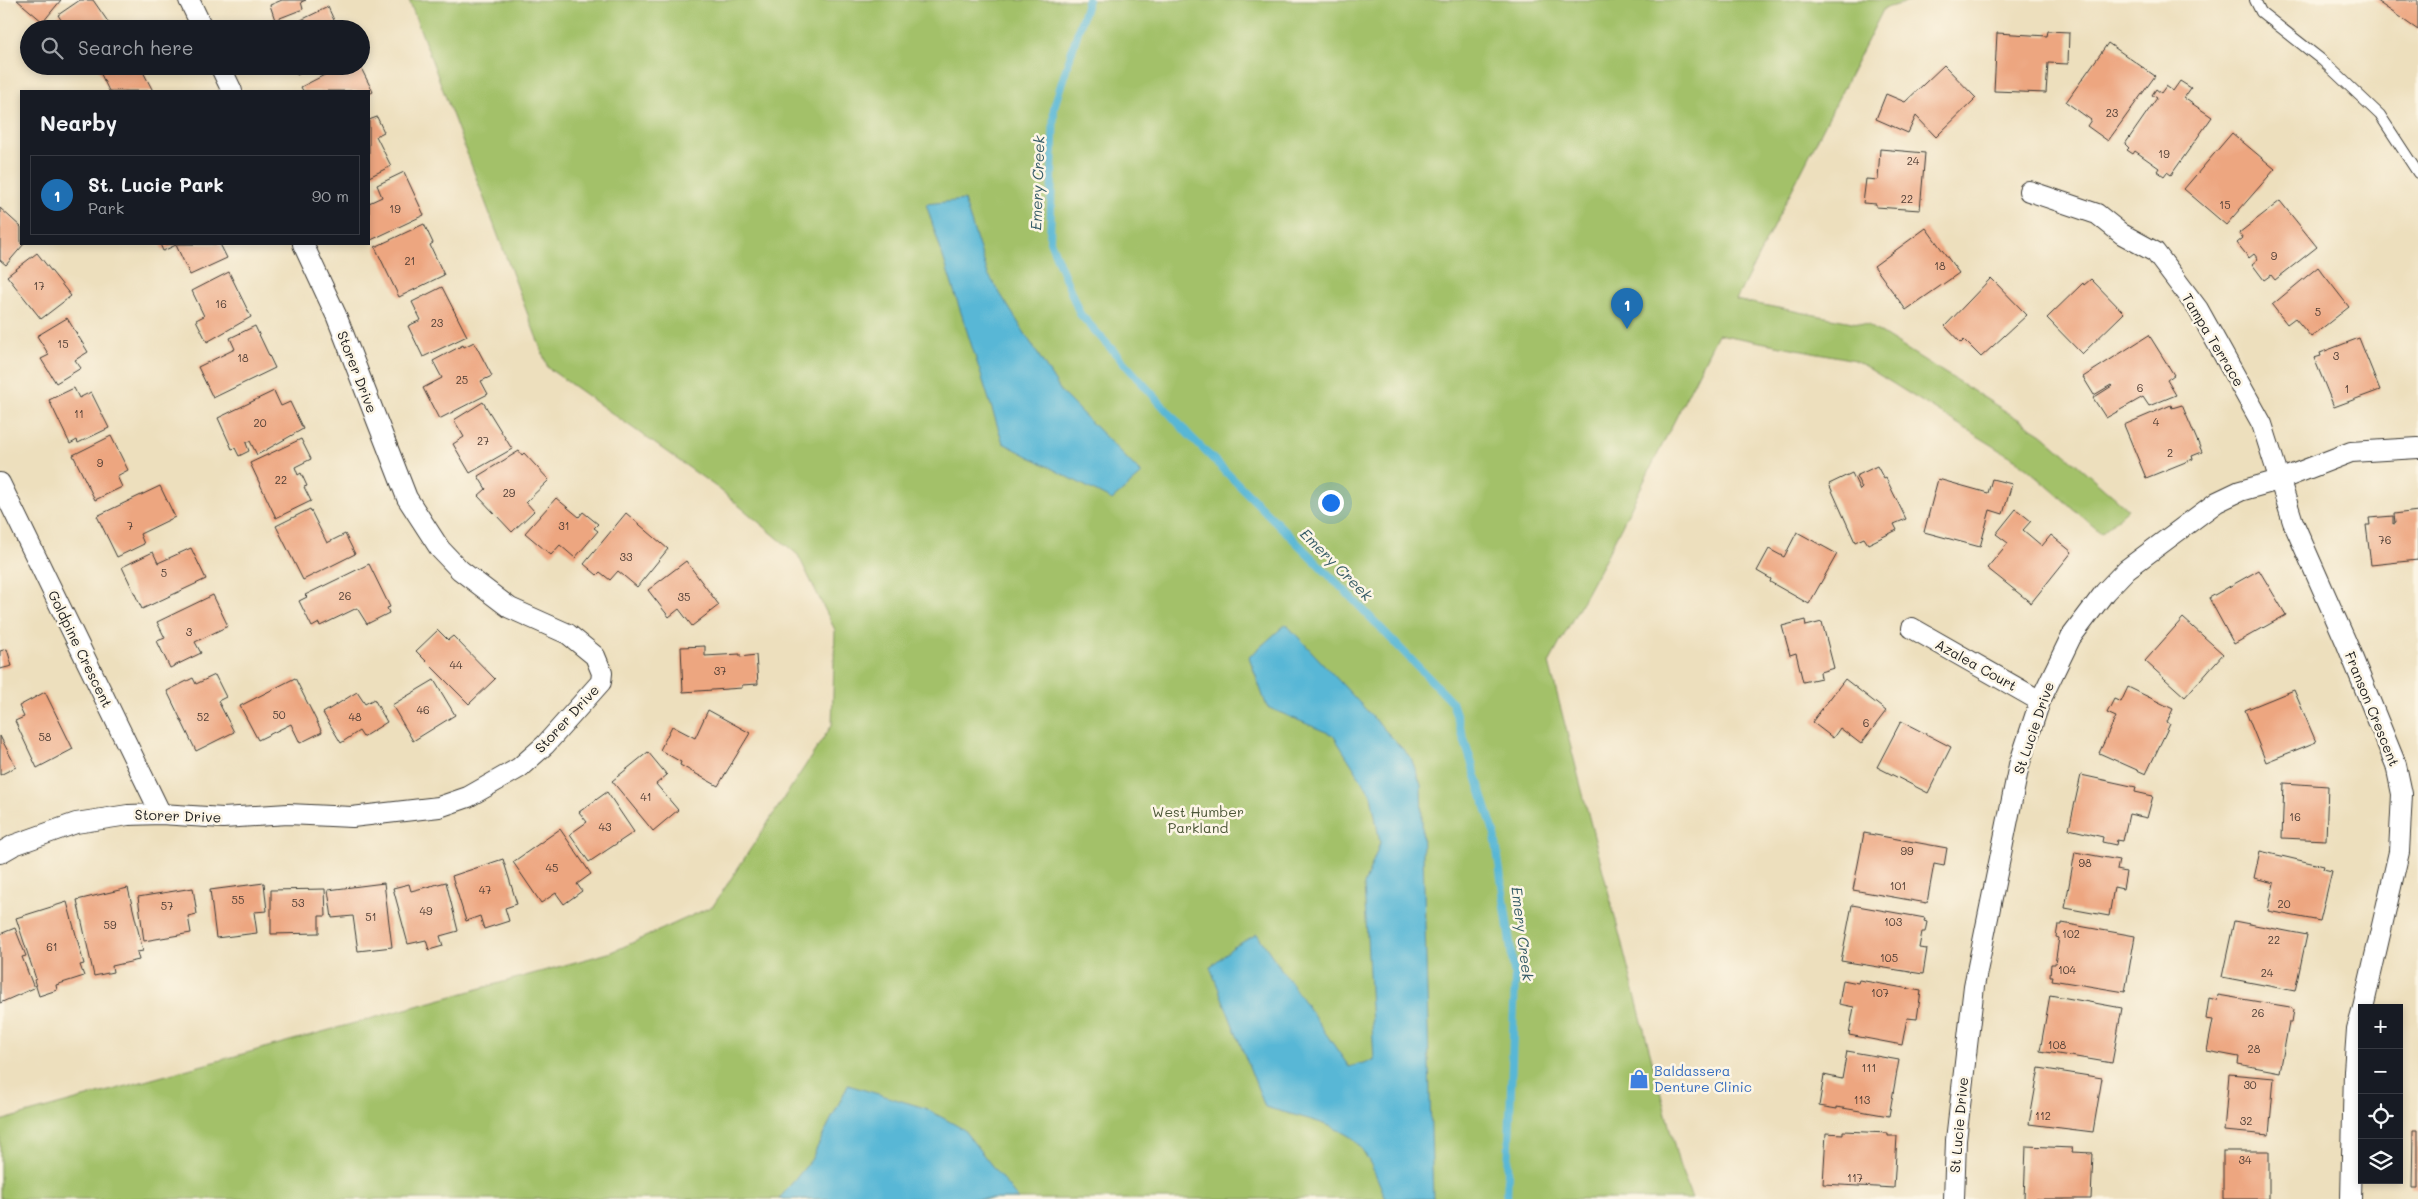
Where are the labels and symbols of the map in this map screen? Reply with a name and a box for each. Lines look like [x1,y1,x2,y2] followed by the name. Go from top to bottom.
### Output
[2106,105,2119,120] house number: 23
[1025,134,1049,231] water label: Emery Creek
[2158,146,2170,161] house number: 19
[1907,153,1920,168] house number: 24
[1901,191,1913,206] house number: 22
[2219,197,2231,212] house number: 15
[389,201,401,216] house number: 19
[2271,248,2278,263] house number: 9
[404,253,416,268] house number: 21
[1934,258,1946,273] house number: 18
[33,278,45,293] house number: 17
[1611,288,1643,329] pin: 1
[2178,290,2249,390] street label: Tampa Terrace
[215,296,227,311] house number: 16
[2315,304,2321,319] house number: 5
[431,315,444,330] house number: 23
[333,328,382,416] street label: Storer Drive
[57,336,69,351] house number: 15
[2333,348,2340,363] house number: 3
[237,350,249,365] house number: 18
[456,372,468,387] house number: 25
[2137,380,2143,395] house number: 6
[2345,381,2349,396] house number: 1
[74,406,84,421] house number: 11
[2153,414,2160,429] house number: 4
[254,415,267,430] house number: 20
[477,433,489,448] house number: 27
[2167,445,2173,460] house number: 2
[97,455,104,470] house number: 9
[275,472,287,487] house number: 22
[503,485,516,500] house number: 29
[1318,490,1344,516] your location
[127,518,133,533] house number: 7
[558,518,570,533] house number: 31
[1296,524,1378,606] water label: Emery Creek
[2379,532,2391,547] house number: 76
[620,549,633,564] house number: 33
[161,565,167,580] house number: 5
[44,587,117,711] street label: Goldpine Crescent
[339,588,351,603] house number: 26
[678,589,690,604] house number: 35
[186,624,193,639] house number: 3
[1932,634,2021,695] street label: Azalea Court
[2341,649,2404,769] street label: Franson Crescent
[450,657,463,672] house number: 44
[714,663,726,678] house number: 37
[2009,679,2058,776] street label: St Lucie Drive
[530,681,603,757] street label: Storer Drive
[416,702,430,717] house number: 46
[272,707,286,722] house number: 50
[197,709,209,724] house number: 52
[348,709,362,724] house number: 48
[1863,715,1869,730] house number: 6
[38,729,52,744] house number: 58
[640,789,652,804] house number: 41
[1152,802,1244,837] park label: West Humber Parkland
[134,804,222,827] street label: Storer Drive
[2289,809,2301,824] house number: 16
[599,819,612,834] house number: 43
[1900,843,1914,858] house number: 99
[2078,855,2092,870] house number: 98
[546,860,558,875] house number: 45
[1890,878,1906,893] house number: 101
[479,882,491,897] house number: 47
[1507,886,1539,983] water label: Emery Creek
[232,892,244,907] house number: 55
[292,895,305,910] house number: 53
[2278,896,2291,911] house number: 20
[161,898,173,913] house number: 57
[420,903,433,918] house number: 49
[365,909,377,924] house number: 51
[1884,914,1903,929] house number: 103
[104,917,117,932] house number: 59
[2062,926,2080,941] house number: 102
[2268,932,2280,947] house number: 22
[46,939,58,954] house number: 61
[1880,950,1898,965] house number: 105
[2058,962,2077,977] house number: 104
[2261,965,2274,980] house number: 24
[1871,985,1889,1000] house number: 107
[2252,1005,2264,1020] house number: 26
[2048,1037,2067,1052] house number: 108
[2248,1041,2261,1056] house number: 28
[1862,1060,1876,1075] house number: 111
[1654,1061,1752,1096] place label: Baldassera Denture Clinic
[1628,1068,1650,1090] shop icon: Baldassera Denture Clinic
[1945,1076,1972,1174] street label: St Lucie Drive
[2243,1077,2257,1092] house number: 30
[1854,1092,1871,1107] house number: 113
[2035,1108,2051,1123] house number: 112
[2240,1113,2252,1128] house number: 32
[2239,1152,2252,1167] house number: 34
[1847,1170,1863,1185] house number: 117

